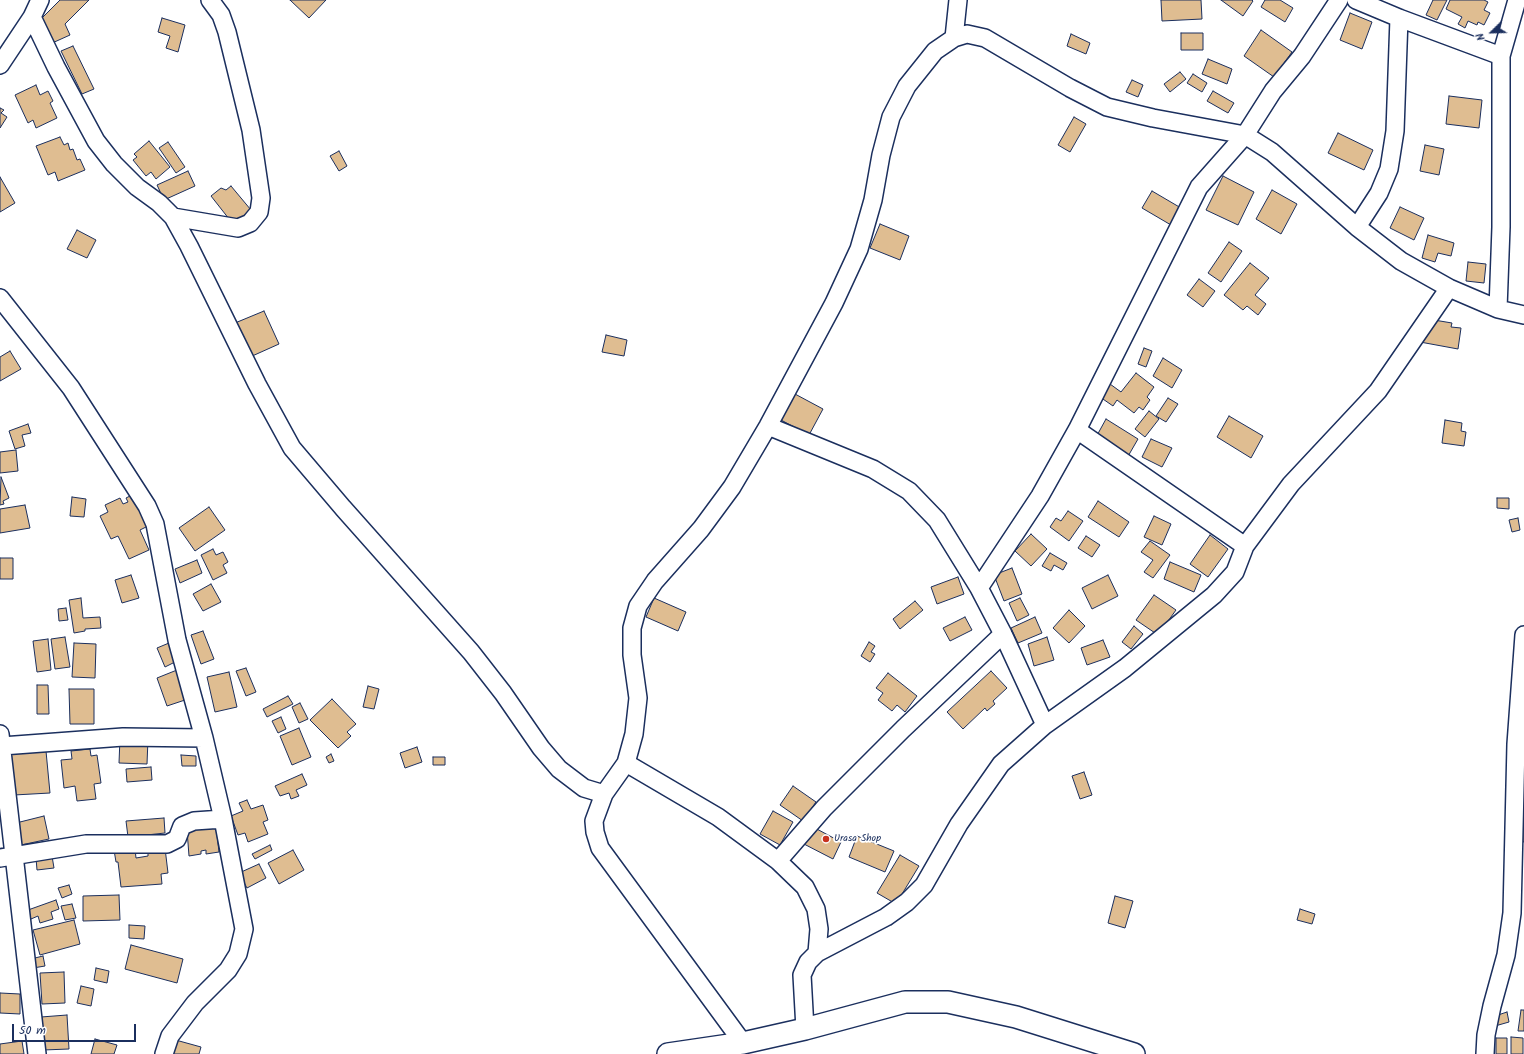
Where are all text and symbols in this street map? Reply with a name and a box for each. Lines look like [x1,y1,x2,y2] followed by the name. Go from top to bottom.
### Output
[1472,12,1512,52] north arrow
[1471,30,1491,43] text: N
[834,833,881,845] place label: Urasa Shop
[821,834,831,844] marker: Urasa Shop
[14,1016,138,1042] scale bar
[19,1021,46,1040] text: 50 m

